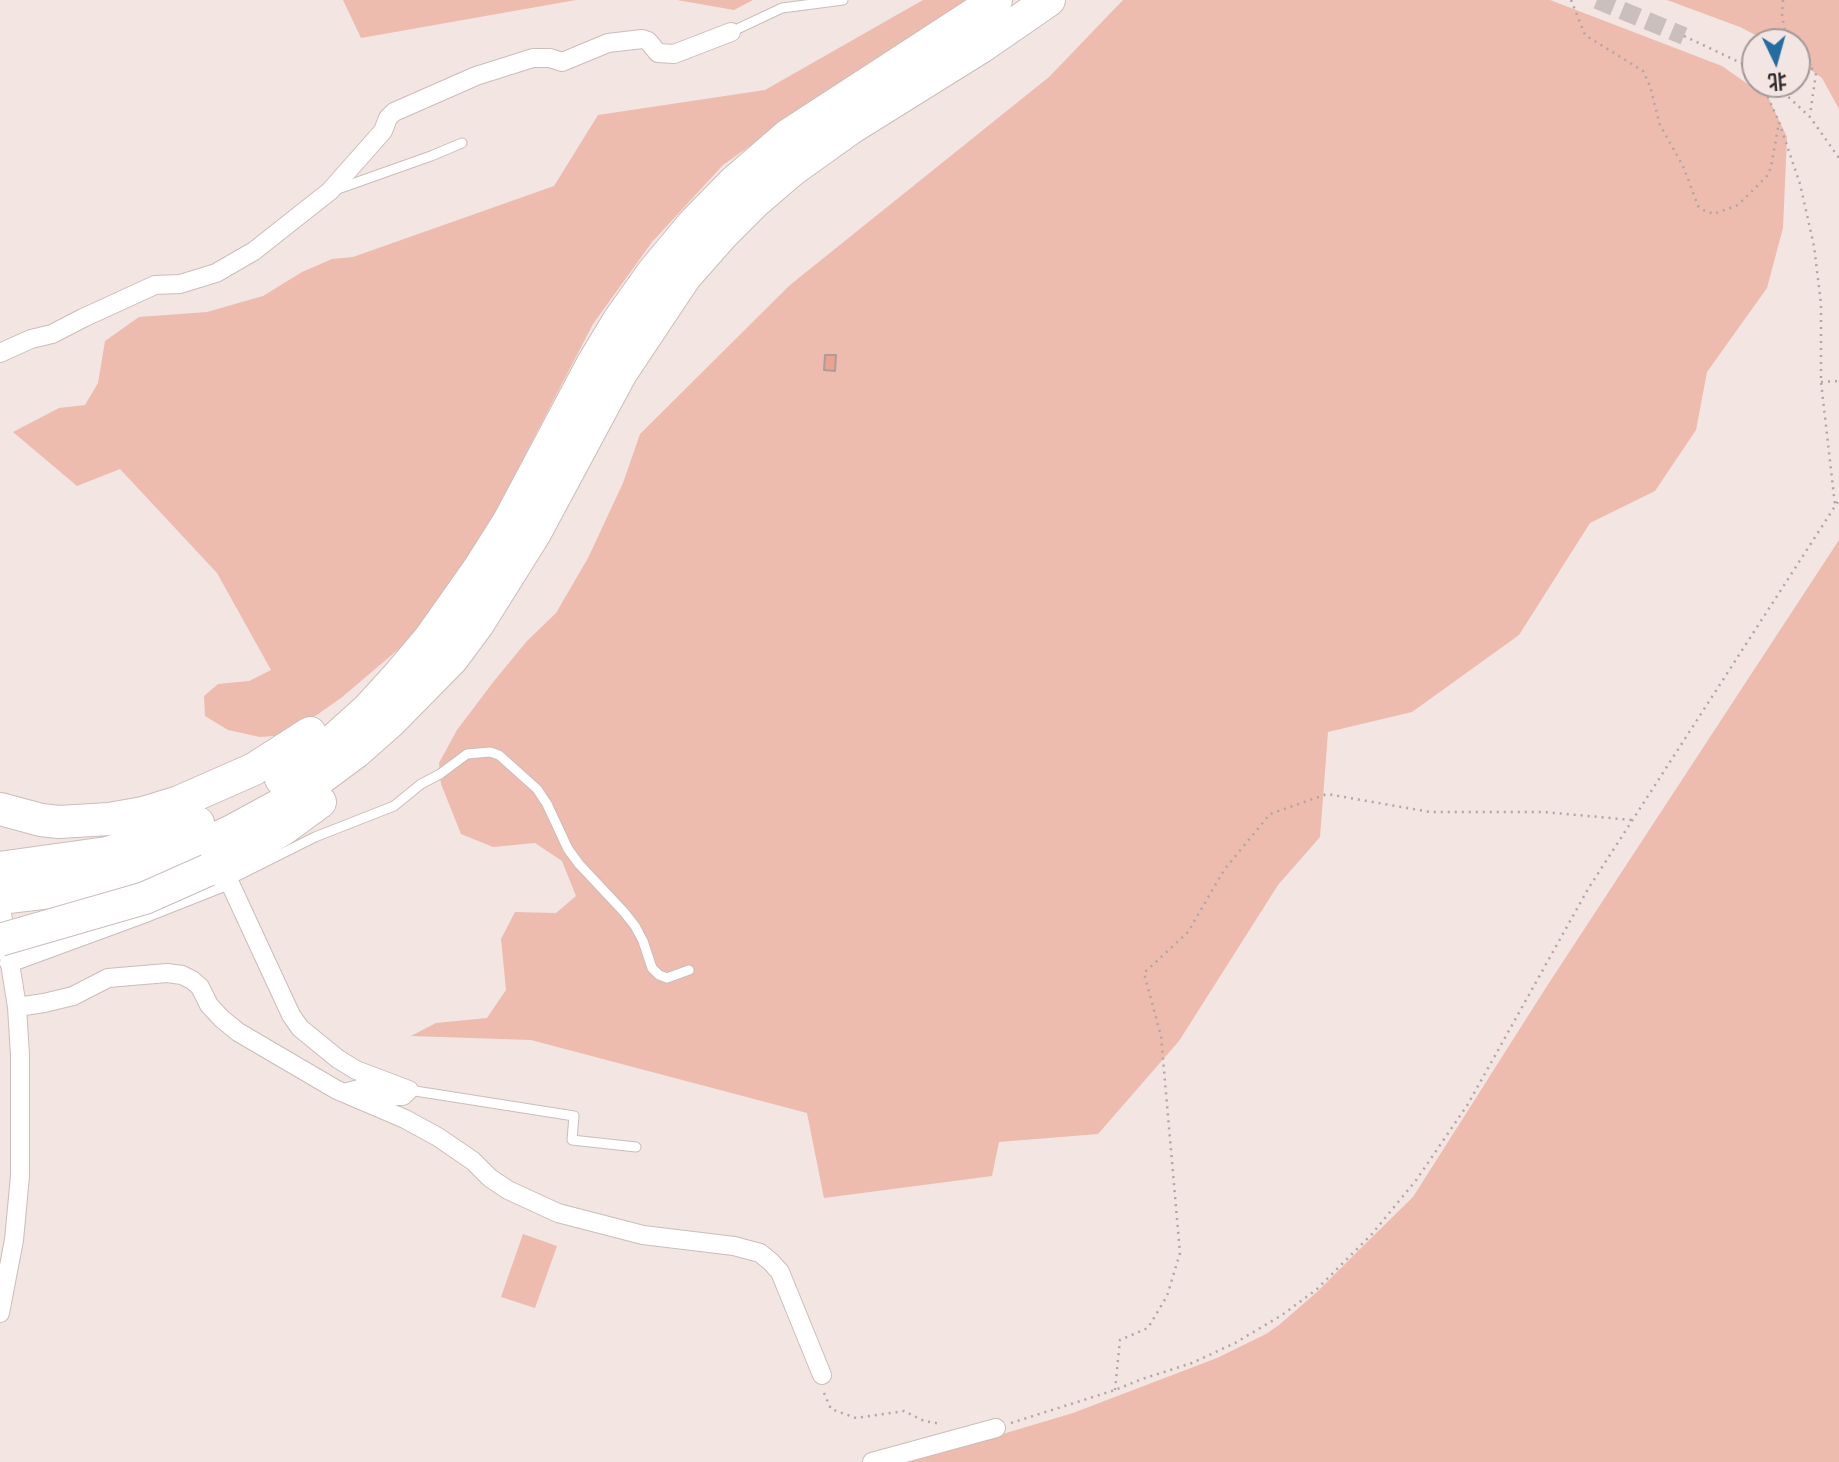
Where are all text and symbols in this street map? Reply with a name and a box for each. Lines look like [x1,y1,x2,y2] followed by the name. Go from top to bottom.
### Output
[1741,28,1811,98] north arrow
[1767,69,1788,95] text: 北

